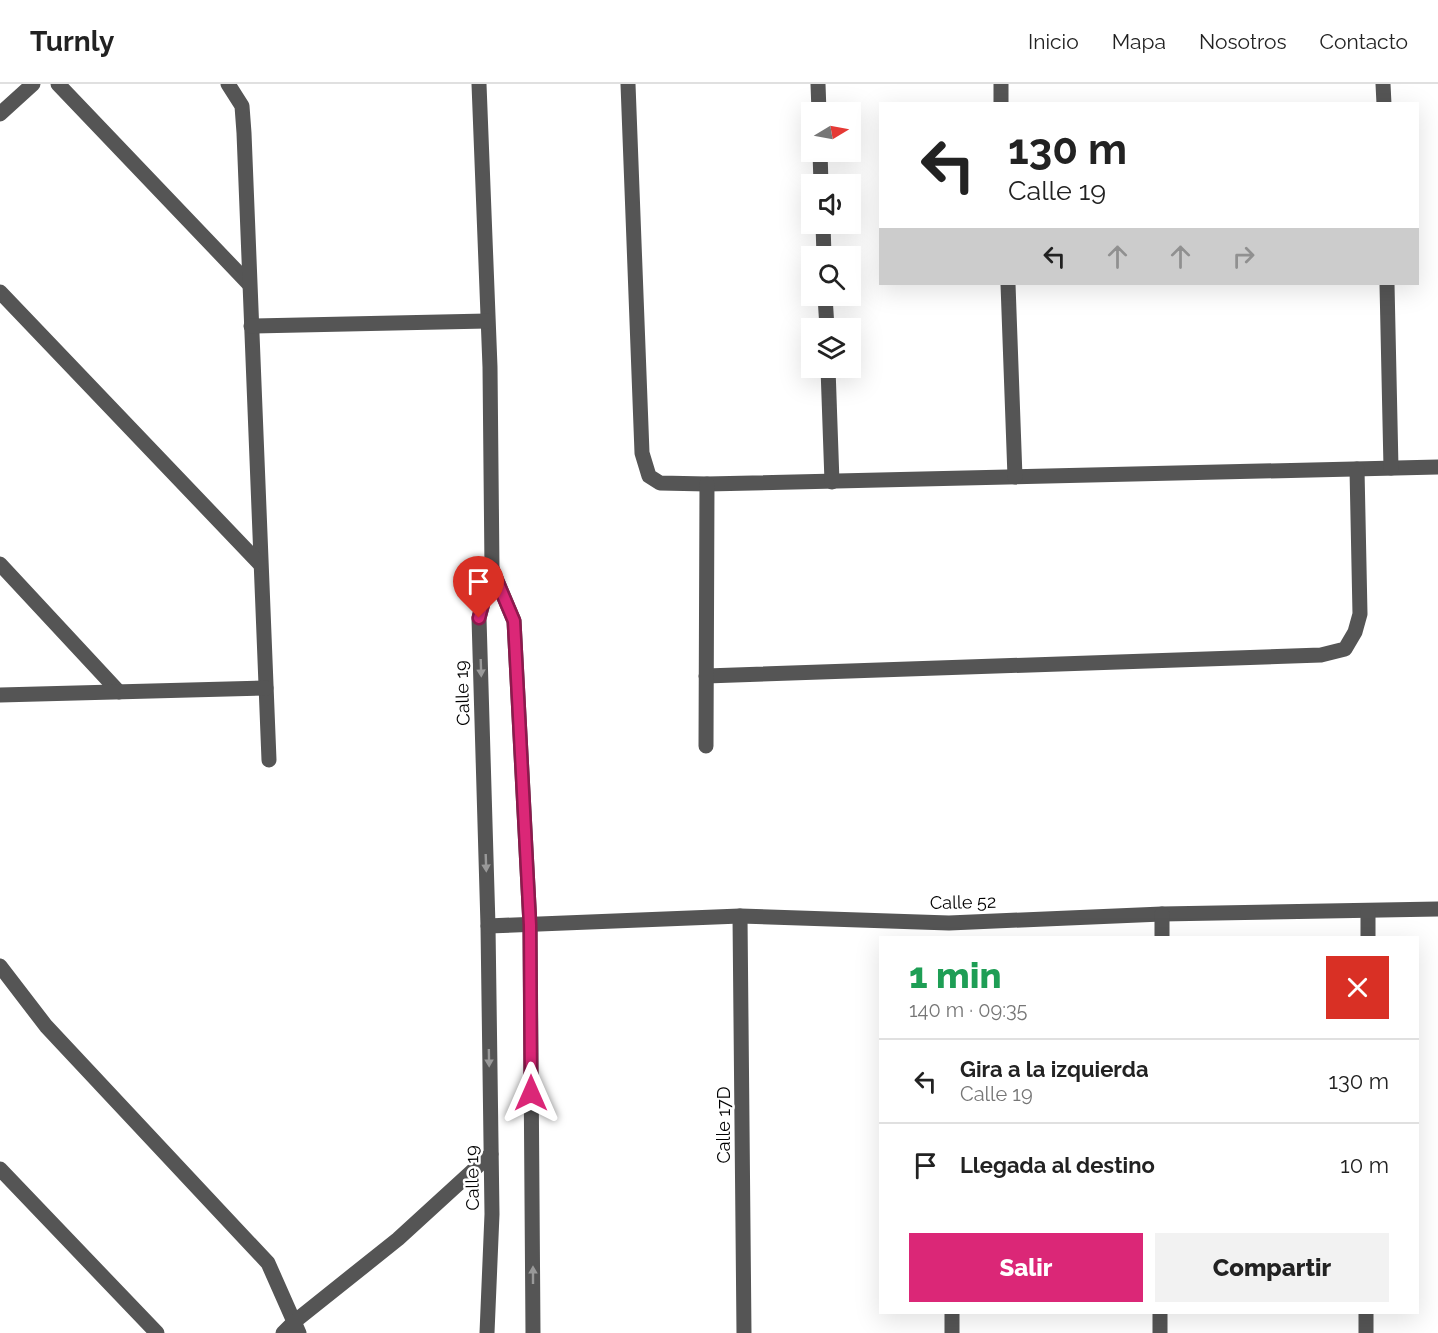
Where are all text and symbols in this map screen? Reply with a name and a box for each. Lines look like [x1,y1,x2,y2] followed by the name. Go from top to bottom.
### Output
[30,25,114,58] text: Turnly
[1028,29,1079,54] text: Inicio
[1112,29,1166,54] text: Mapa
[1199,29,1287,54] text: Nosotros
[1320,29,1408,54] text: Contacto
[801,102,861,162] north arrow
[801,102,861,378] map controls
[1008,125,1127,174] text: 130 m
[909,126,987,204] icon: left
[801,174,861,234] button: sound
[1008,175,1106,206] text: Calle 19
[1038,240,1071,273] icon: left
[1101,240,1134,273] icon: ahead
[1164,240,1197,273] icon: ahead
[1227,240,1260,273] icon: right
[801,246,861,306] button: search
[801,318,861,378] button: layers
[453,556,504,618] pin
[462,565,495,598] icon: arrive
[476,659,485,678] one-way arrow
[450,660,474,726] street label: Calle 19
[482,854,491,873] one-way arrow
[930,891,996,913] street label: Calle 52
[909,954,1001,996] text: 1 min
[1326,956,1389,1019] button: close
[909,998,1027,1022] text: 140 m · 09:35
[484,1049,494,1068] one-way arrow
[960,1056,1149,1082] text: Gira a la izquierda
[499,1061,563,1125] position arrow
[909,1065,942,1098] icon: left
[1329,1068,1389,1094] text: 130 m
[960,1082,1033,1106] text: Calle 19
[713,1086,734,1164] street label: Calle 17D
[461,1145,483,1211] street label: Calle 19
[909,1149,942,1182] icon: arrive
[960,1152,1155,1178] text: Llegada al destino
[1340,1152,1389,1178] text: 10 m
[909,1233,1143,1302] button: Salir
[1155,1233,1389,1302] button: Compartir
[528,1265,538,1284] one-way arrow

